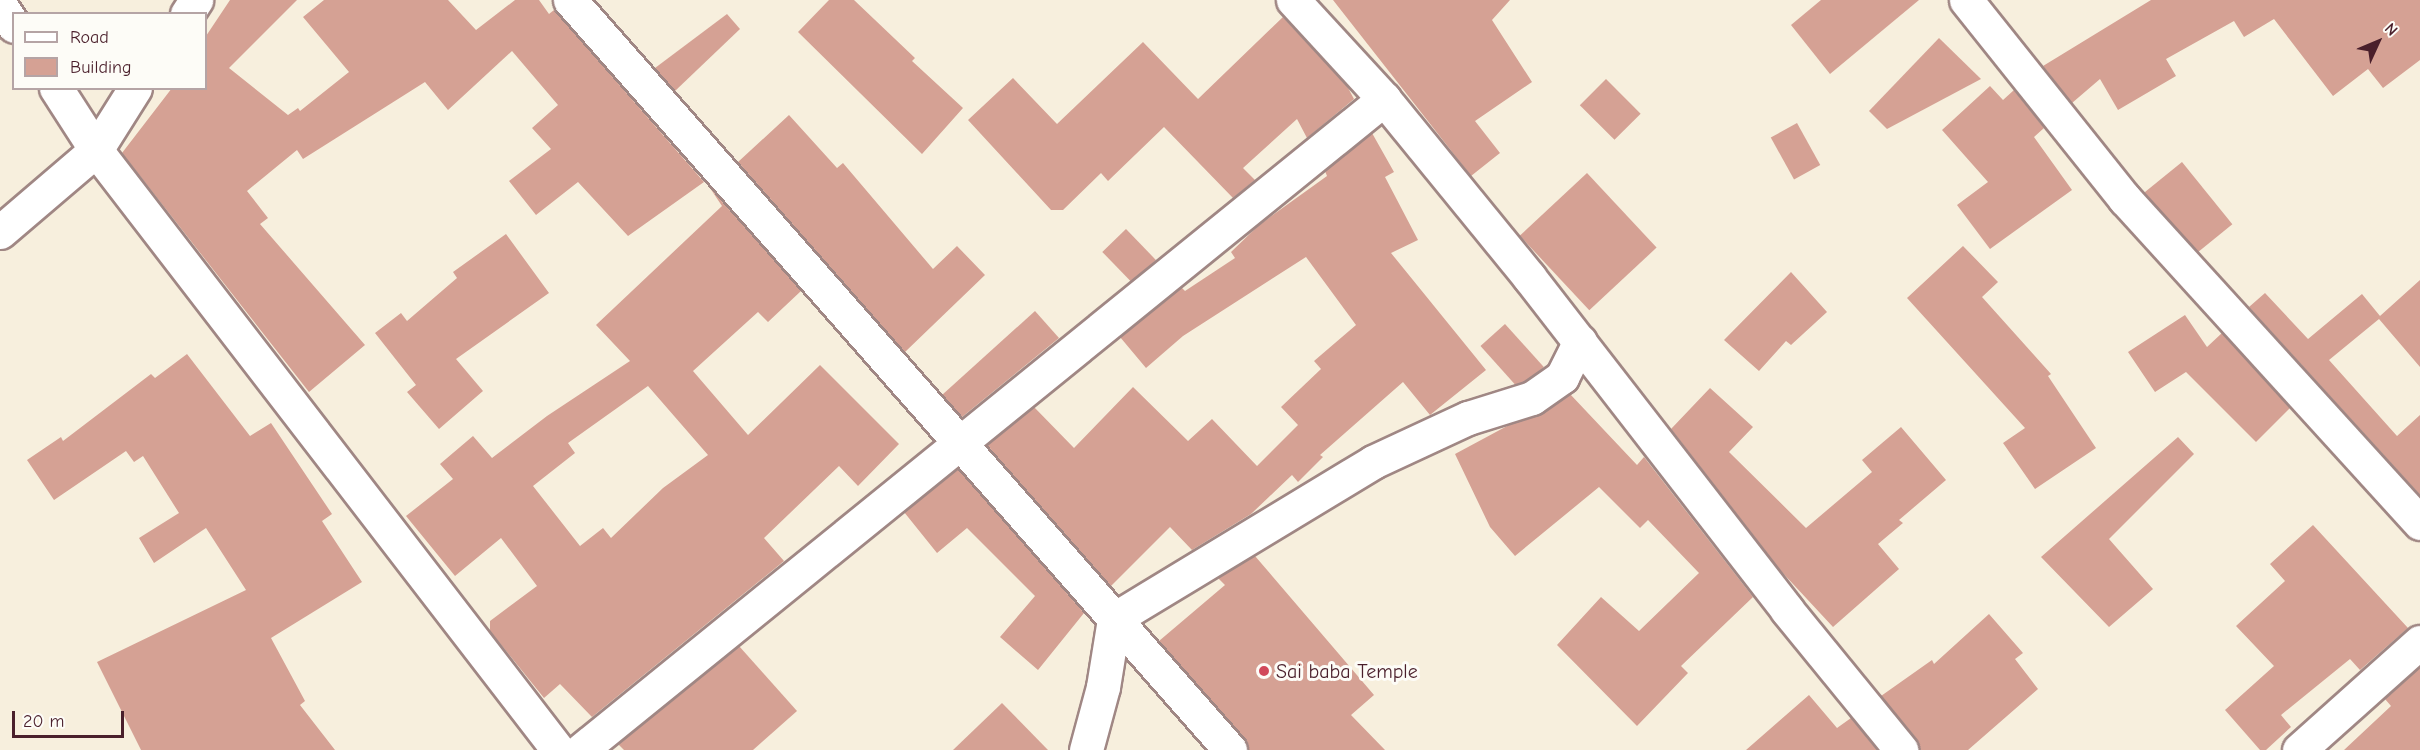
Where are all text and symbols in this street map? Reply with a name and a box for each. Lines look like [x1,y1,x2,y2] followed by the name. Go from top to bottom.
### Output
[12,12,207,90] legend
[2348,12,2408,72] north arrow
[2381,19,2401,40] text: N
[70,27,109,48] text: Road
[70,57,132,78] text: Building
[1276,659,1418,683] place label: Sai baba Temple
[1257,664,1271,678] marker: Sai baba Temple
[15,699,128,737] scale bar
[23,711,64,732] text: 20 m

